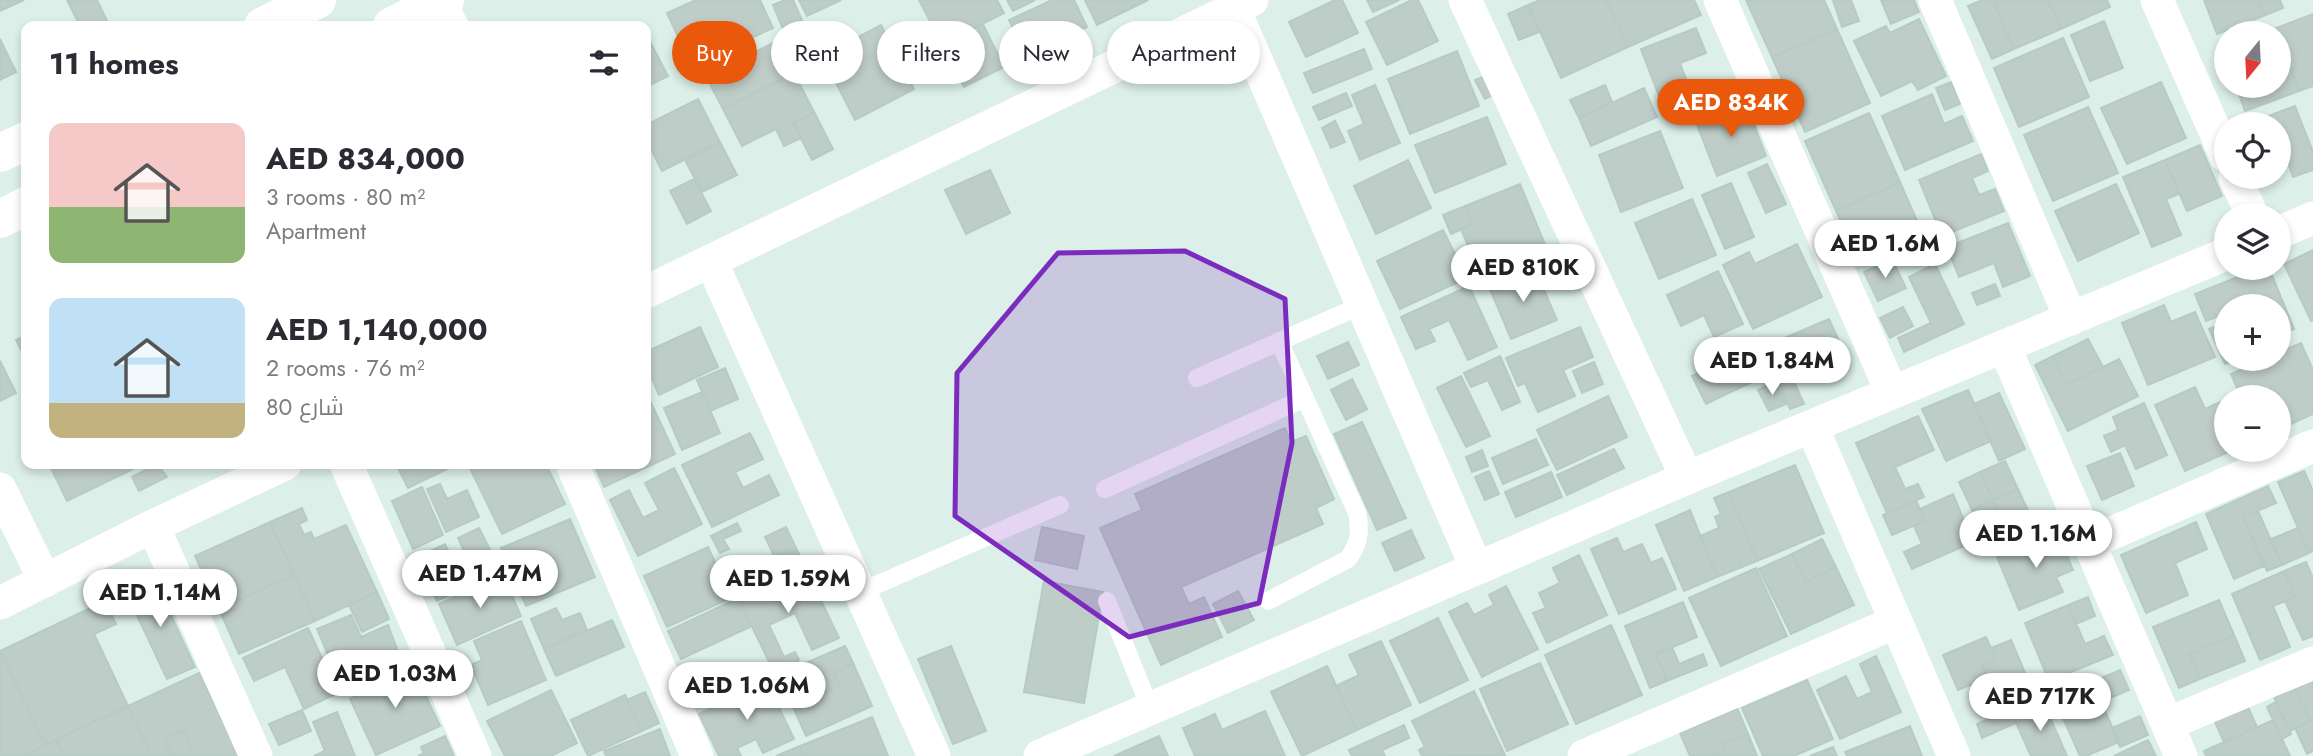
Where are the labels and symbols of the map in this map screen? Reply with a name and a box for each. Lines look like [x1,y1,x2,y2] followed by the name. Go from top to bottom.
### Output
[2214,21,2291,98] north arrow
[1659,80,1803,139] pin: AED 834K
[1813,220,1957,280] pin: AED 1.6M
[1451,244,1595,304] pin: AED 810K
[1692,338,1852,397] pin: AED 1.84M
[1956,510,2116,570] pin: AED 1.16M
[400,550,560,610] pin: AED 1.47M
[708,556,868,615] pin: AED 1.59M
[80,570,240,629] pin: AED 1.14M
[315,650,475,710] pin: AED 1.03M
[667,662,827,722] pin: AED 1.06M
[1968,674,2112,733] pin: AED 717K

